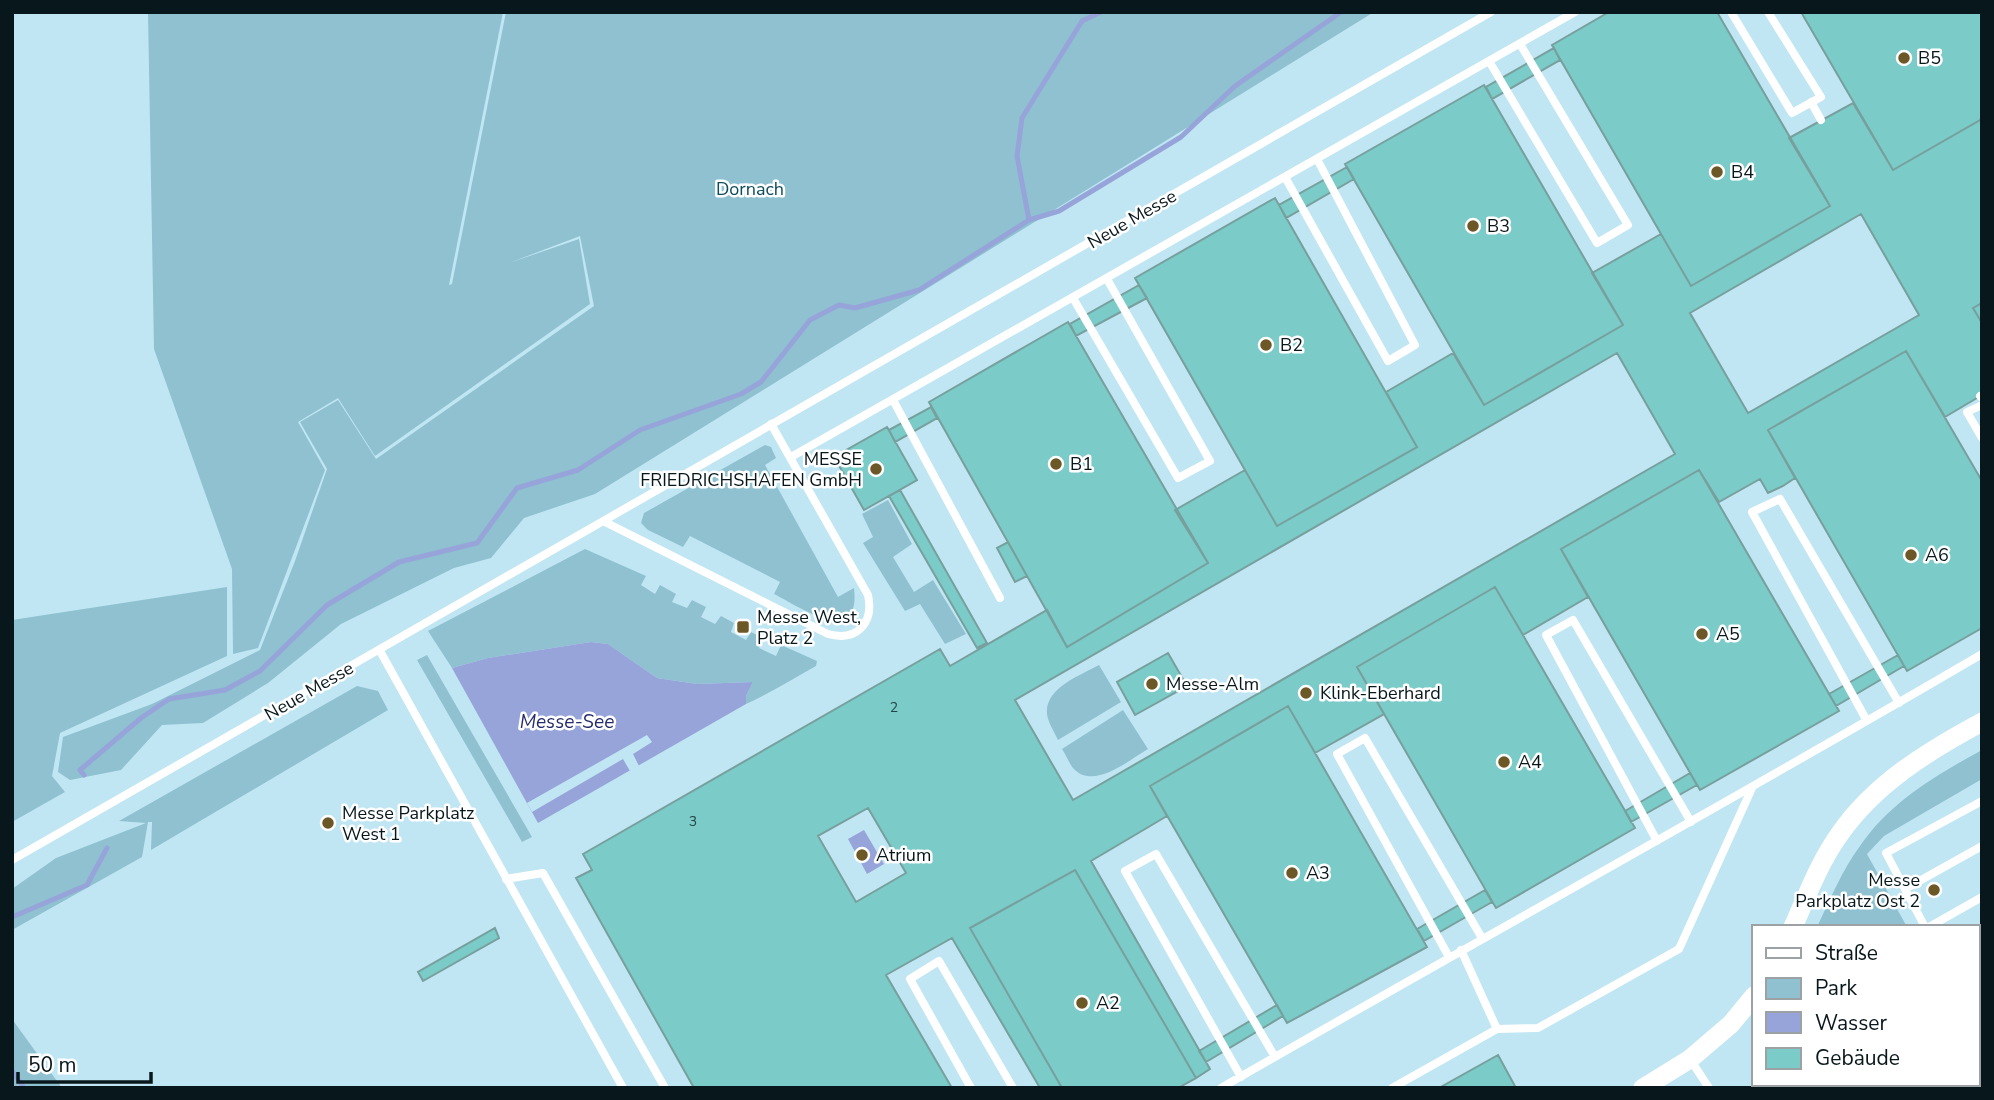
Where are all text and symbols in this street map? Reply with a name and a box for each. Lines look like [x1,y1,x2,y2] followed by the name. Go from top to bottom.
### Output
[1918,46,1941,70] place label: B5
[1896,50,1912,66] marker: B5
[1731,160,1754,184] place label: B4
[1709,164,1725,180] marker: B4
[716,177,784,201] park label: Dornach
[1083,184,1181,254] street label: Neue Messe
[1487,214,1510,238] place label: B3
[1465,218,1481,234] marker: B3
[1280,333,1303,357] place label: B2
[1258,337,1274,353] marker: B2
[640,447,862,492] place label: MESSE FRIEDRICHSHAFEN GmbH
[1070,452,1093,476] place label: B1
[1048,456,1064,472] marker: B1
[868,461,884,477] marker: MESSE FRIEDRICHSHAFEN GmbH
[1925,543,1949,567] place label: A6
[1903,547,1919,563] marker: A6
[757,605,861,650] place label: Messe West, Platz 2
[735,619,751,635] marker: Messe West, Platz 2
[1716,622,1740,646] place label: A5
[1694,626,1710,642] marker: A5
[260,656,358,726] street label: Neue Messe
[1166,672,1259,696] place label: Messe-Alm
[1144,676,1160,692] marker: Messe-Alm
[1320,681,1441,705] place label: Klink-Eberhard
[1298,685,1314,701] marker: Klink-Eberhard
[890,698,898,717] house number: 2
[520,709,614,735] water label: Messe-See
[1518,750,1542,774] place label: A4
[1496,754,1512,770] marker: A4
[342,801,474,846] place label: Messe Parkplatz West 1
[689,812,697,831] house number: 3
[320,815,336,831] marker: Messe Parkplatz West 1
[876,843,931,867] place label: Atrium
[854,847,870,863] marker: Atrium
[1306,861,1330,885] place label: A3
[1284,865,1300,881] marker: A3
[1795,868,1920,913] place label: Messe Parkplatz Ost 2
[1926,882,1942,898] marker: Messe Parkplatz Ost 2
[1752,925,1980,1086] legend
[1815,939,1878,967] text: Straße
[1815,974,1857,1002] text: Park
[1096,991,1120,1015] place label: A2
[1074,995,1090,1011] marker: A2
[1815,1009,1887,1037] text: Wasser
[18,1040,150,1084] scale bar
[1815,1044,1900,1072] text: Gebäude
[28,1051,77,1079] text: 50 m

